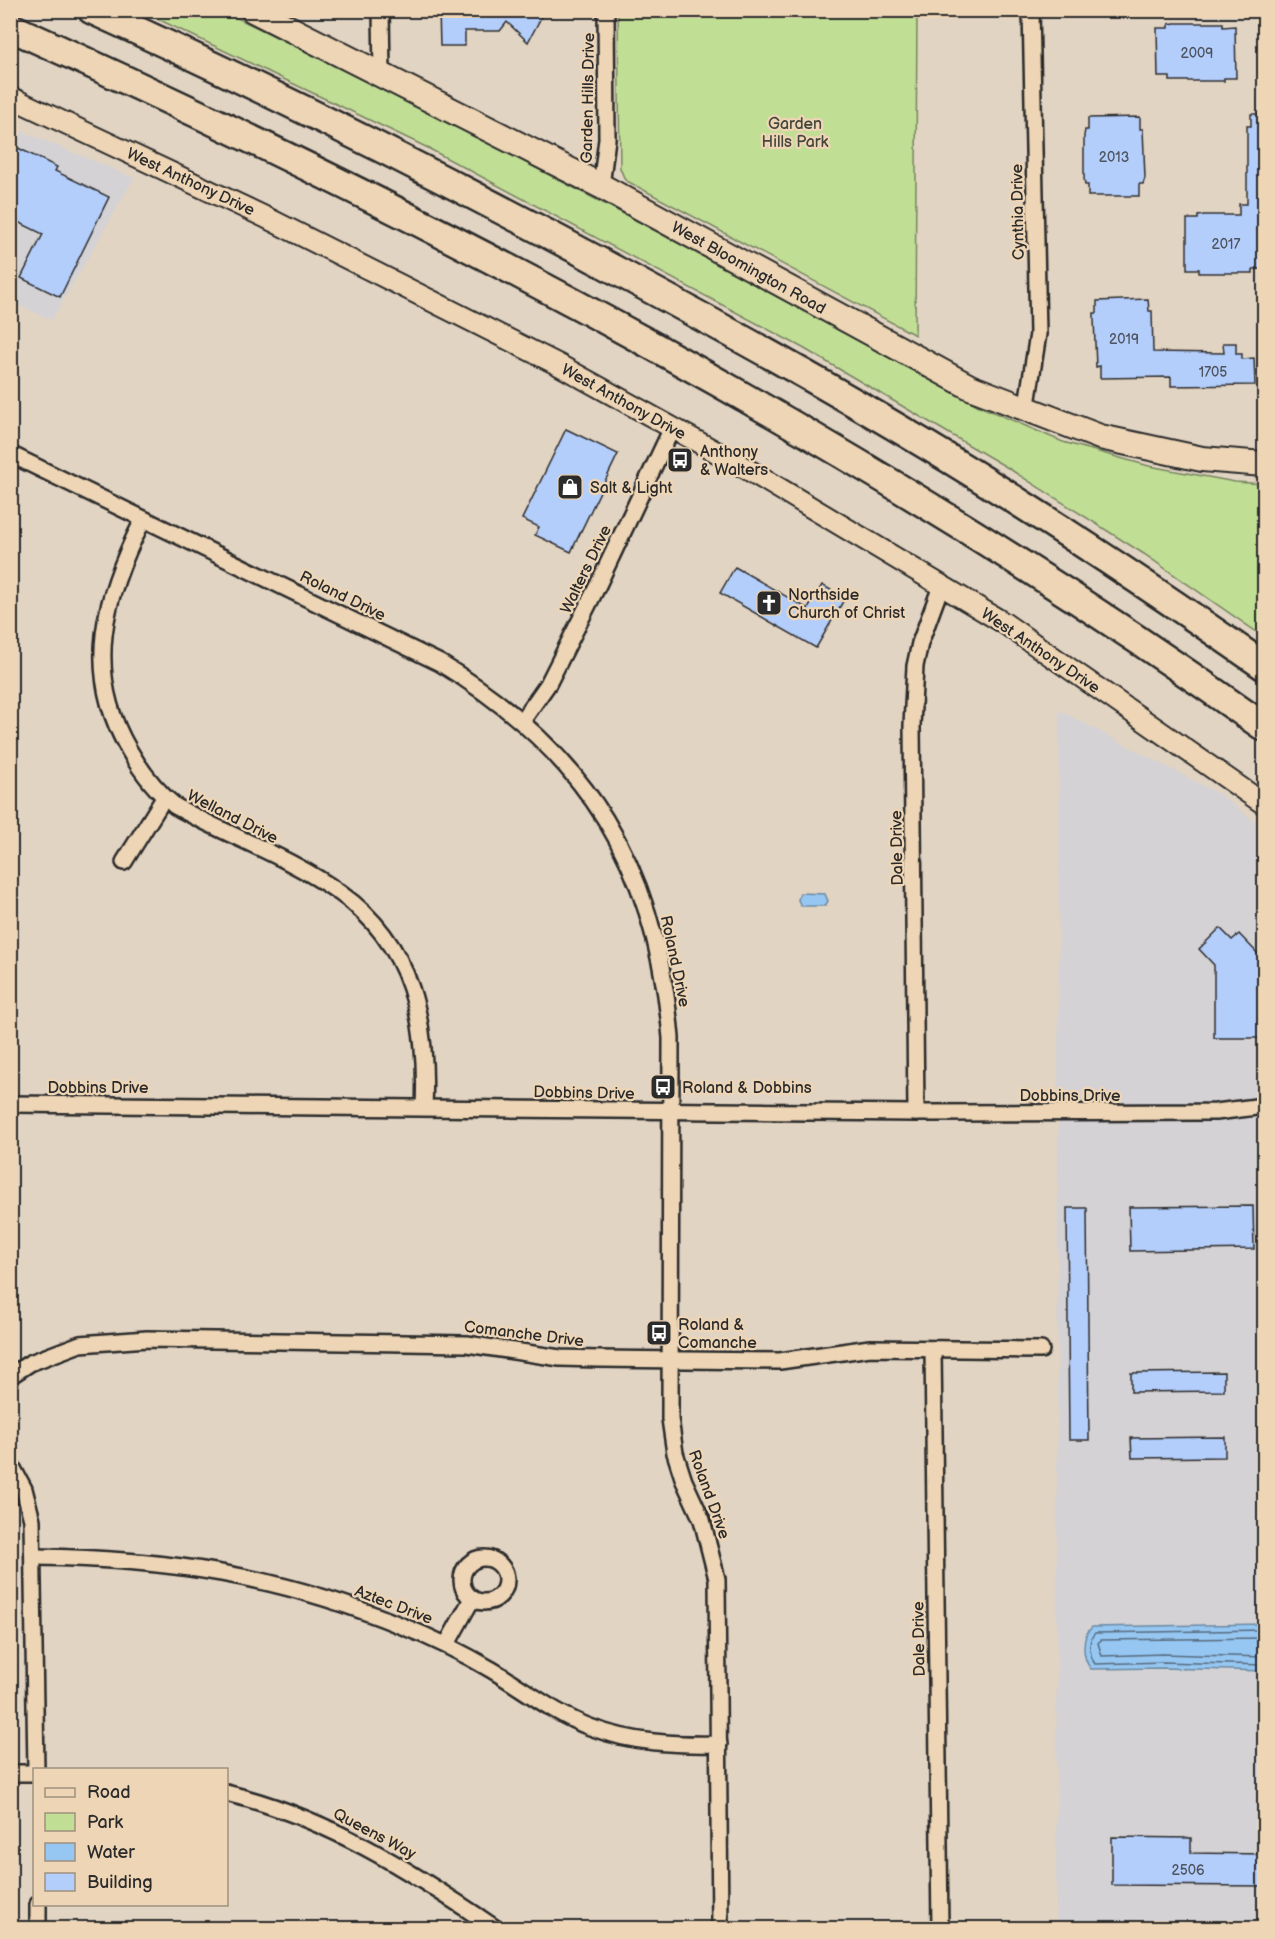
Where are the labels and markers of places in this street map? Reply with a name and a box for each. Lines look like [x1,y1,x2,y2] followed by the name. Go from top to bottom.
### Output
[700,443,768,480] place label: Anthony & Walters
[665,445,695,475] bus stop icon: Anthony & Walters
[555,472,585,502] shop icon: Salt & Light
[590,479,672,498] place label: Salt & Light
[788,586,905,623] place label: Northside Church of Christ
[754,588,784,618] church icon: Northside Church of Christ
[648,1072,678,1102] bus stop icon: Roland & Dobbins
[682,1079,812,1098] place label: Roland & Dobbins
[678,1316,757,1353] place label: Roland & Comanche
[644,1318,674,1348] bus stop icon: Roland & Comanche

